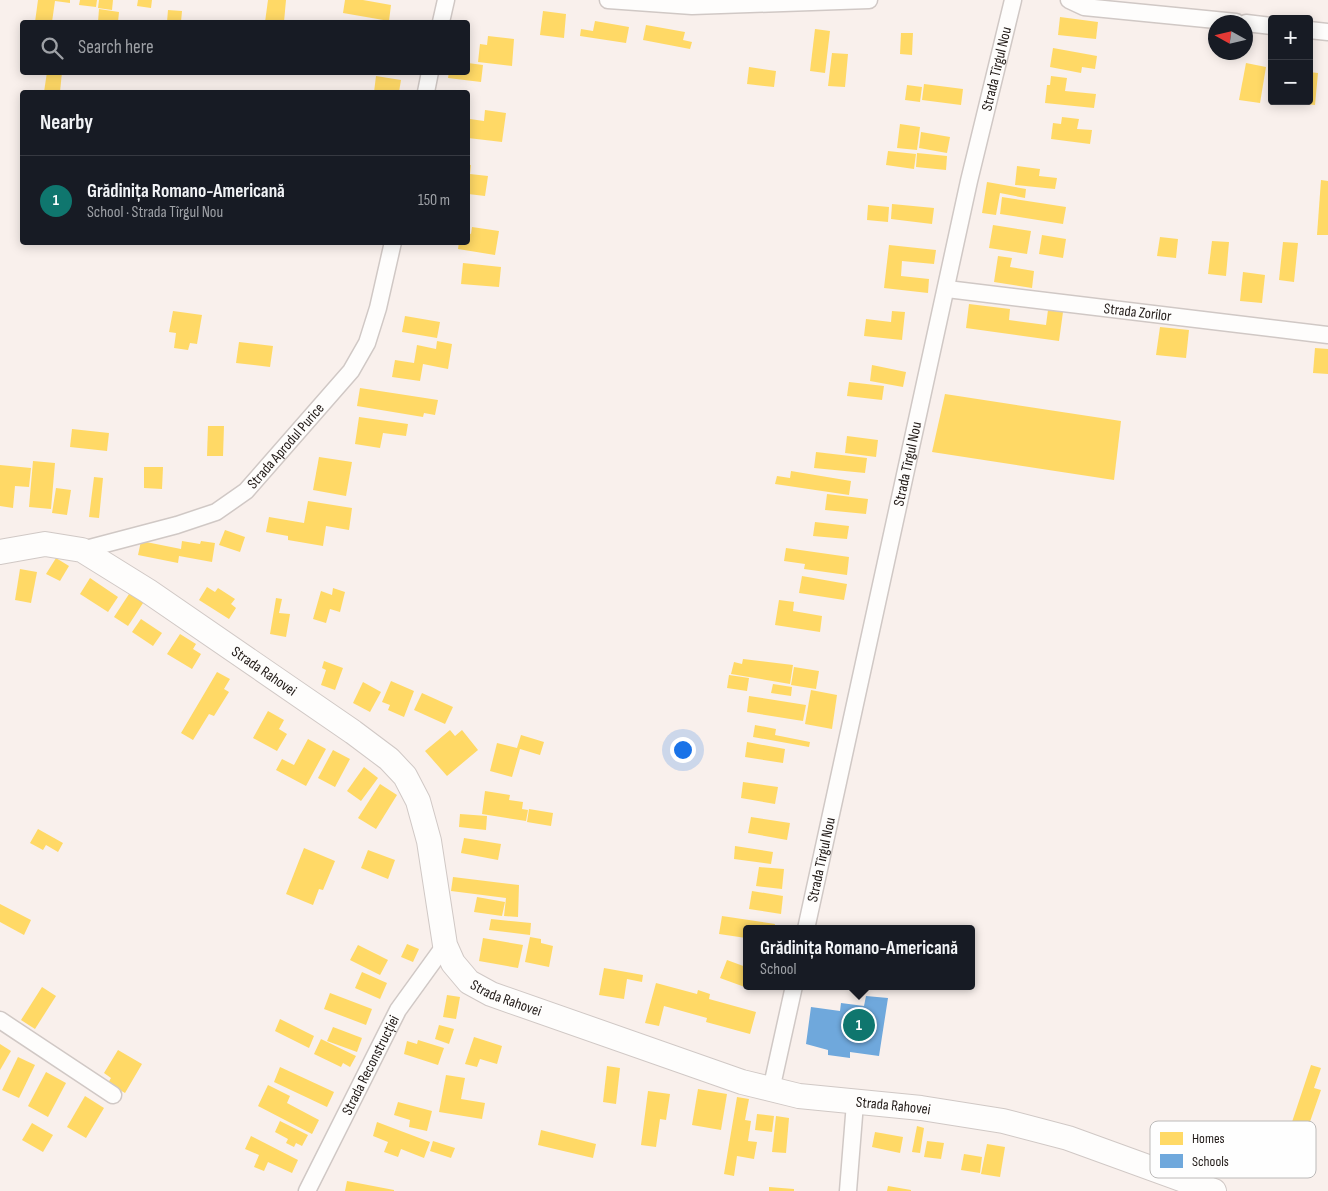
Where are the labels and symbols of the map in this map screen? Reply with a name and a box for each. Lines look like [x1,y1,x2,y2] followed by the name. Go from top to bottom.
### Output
[1208,15,1253,60] north arrow
[977,25,1016,113] street label: Strada Tîrgul Nou
[1103,299,1173,326] street label: Strada Zorilor
[243,399,328,493] street label: Strada Aprodul Purice
[889,420,926,508] street label: Strada Tîrgul Nou
[228,642,301,700] street label: Strada Rahovei
[670,737,696,763] your location
[803,816,840,904] street label: Strada Tîrgul Nou
[467,975,544,1021] street label: Strada Rahovei
[843,1006,875,1044] pin: 1
[337,1012,403,1118] street label: Strada Reconstrucției
[855,1092,932,1119] street label: Strada Rahovei
[1150,1121,1316,1178] legend
[1192,1130,1225,1147] text: Homes
[1192,1153,1229,1170] text: Schools

